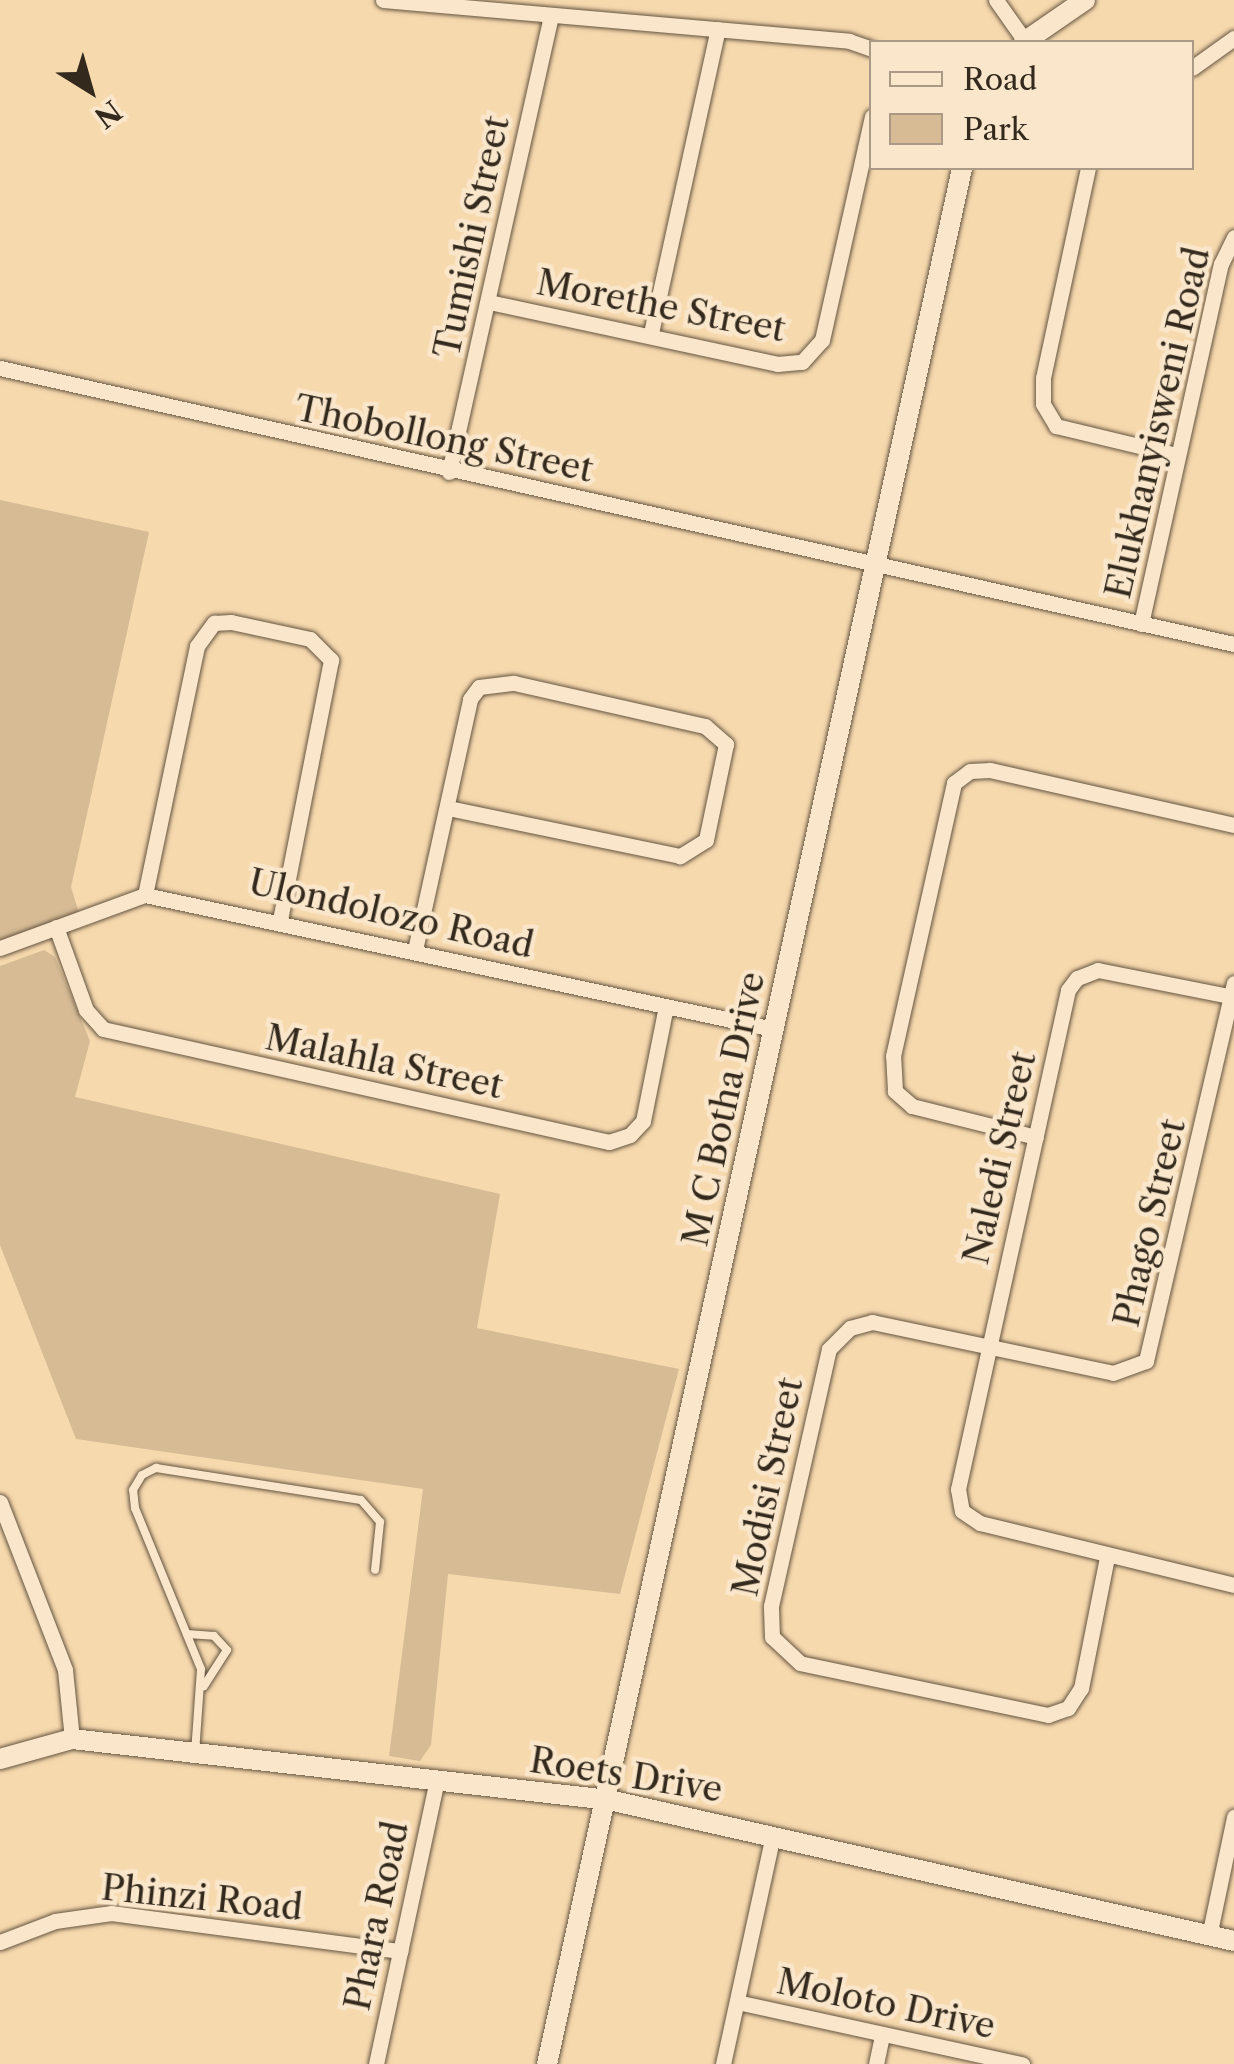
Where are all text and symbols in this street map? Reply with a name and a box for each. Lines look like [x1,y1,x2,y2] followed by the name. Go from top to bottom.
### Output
[40,40,140,140] north arrow
[869,40,1194,170] legend
[963,61,1037,98] text: Road
[88,93,128,135] text: N
[963,111,1028,148] text: Park
[426,112,518,362] street label: Tumishi Street
[1097,243,1219,603] street label: Elukhanyisweni Road
[533,261,789,351] street label: Morethe Street
[291,387,597,491] street label: Thobollong Street
[245,861,537,967] street label: Ulondolozo Road
[674,968,774,1250] street label: M C Botha Drive
[261,1016,507,1108] street label: Malahla Street
[955,1048,1045,1268] street label: Naledi Street
[1106,1115,1194,1331] street label: Phago Street
[724,1374,812,1600] street label: Modisi Street
[527,1739,725,1811] street label: Roets Drive
[336,1818,418,2014] street label: Phara Road
[99,1867,305,1929] street label: Phinzi Road
[773,1960,999,2048] street label: Moloto Drive

